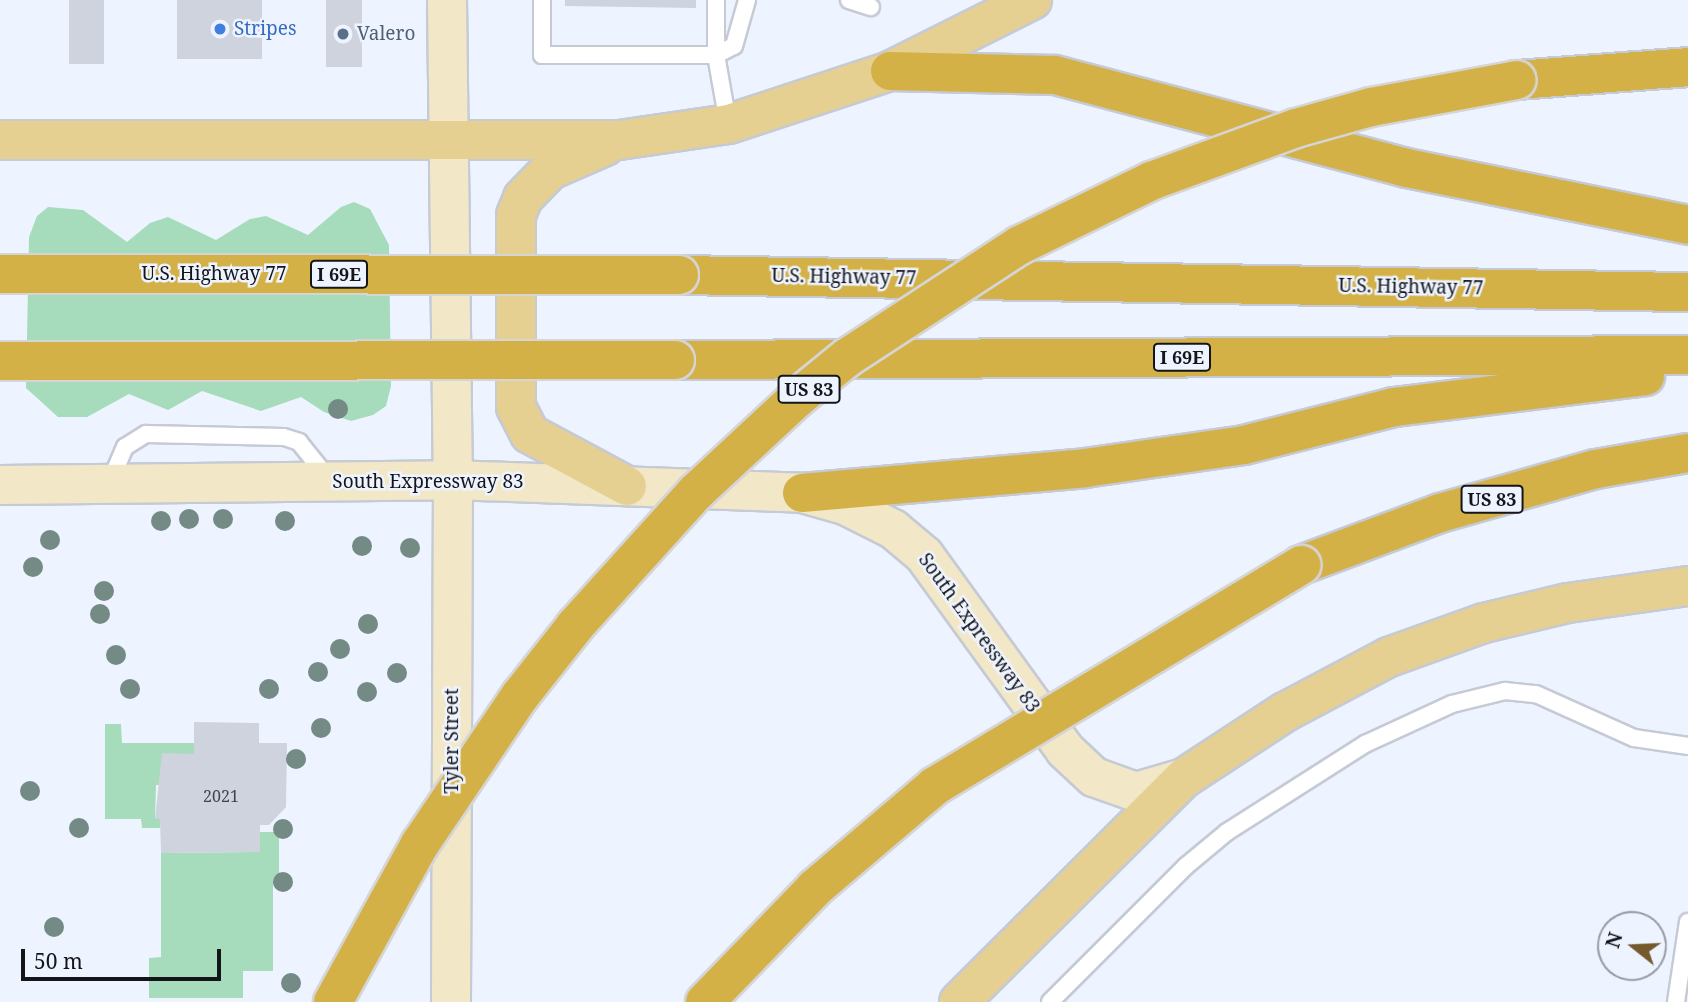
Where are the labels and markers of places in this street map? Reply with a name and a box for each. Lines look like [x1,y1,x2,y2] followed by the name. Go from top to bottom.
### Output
[234,18,296,40] place label: Stripes
[212,21,228,37] marker: Stripes
[357,23,415,45] place label: Valero
[335,26,351,42] marker: Valero

